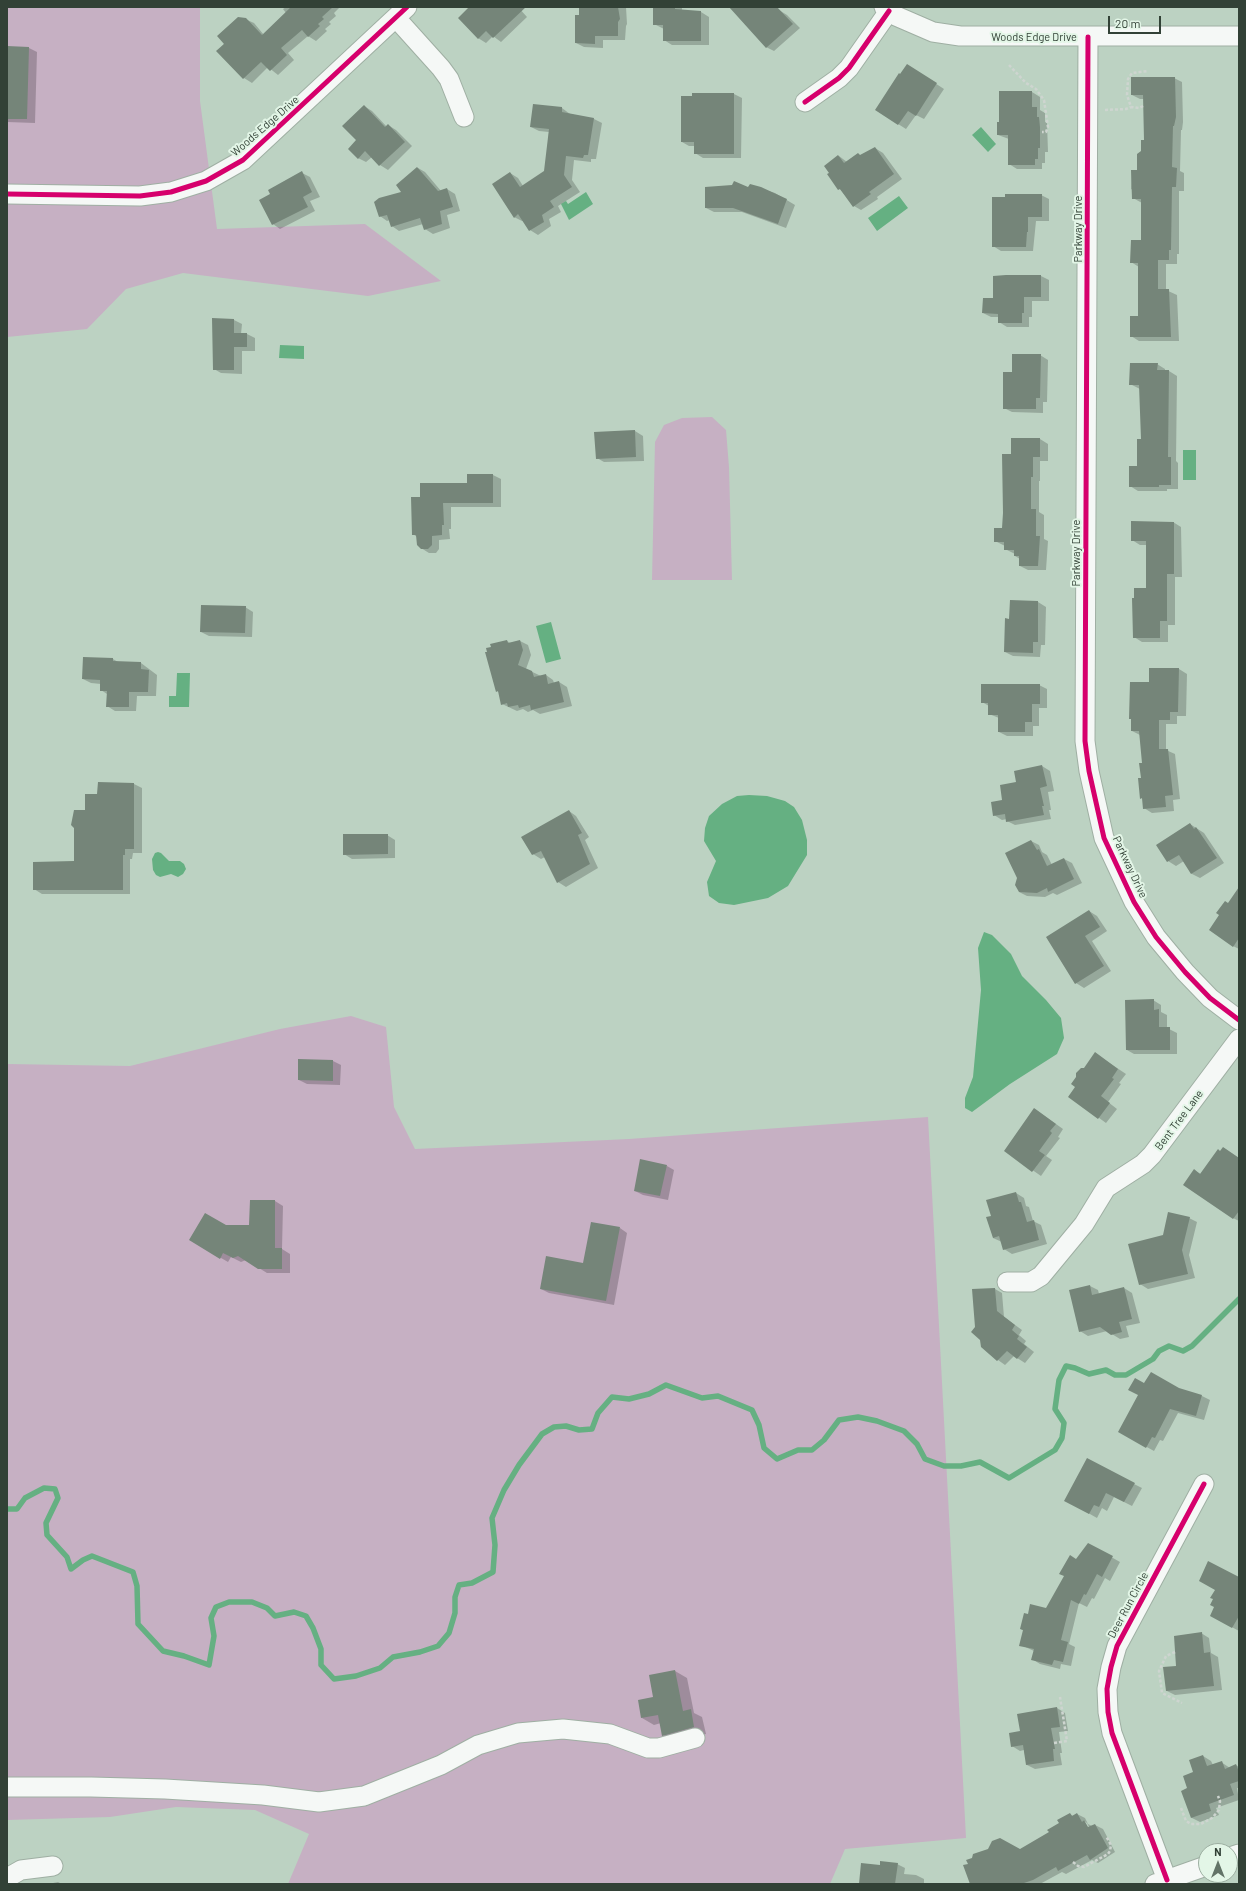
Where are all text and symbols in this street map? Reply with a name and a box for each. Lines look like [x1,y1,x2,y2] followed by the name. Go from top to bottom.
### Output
[1110,8,1163,34] scale bar
[1115,16,1141,30] text: 20 m
[991,30,1077,44] street label: Woods Edge Drive
[228,93,302,159] street label: Woods Edge Drive
[1071,196,1085,262] street label: Parkway Drive
[1069,520,1083,586] street label: Parkway Drive
[1110,834,1150,900] street label: Parkway Drive
[1152,1087,1206,1153] street label: Bent Tree Lane
[1105,1570,1151,1640] street label: Deer Run Circle
[1198,1843,1238,1883] north arrow
[1214,1845,1222,1858] text: N

